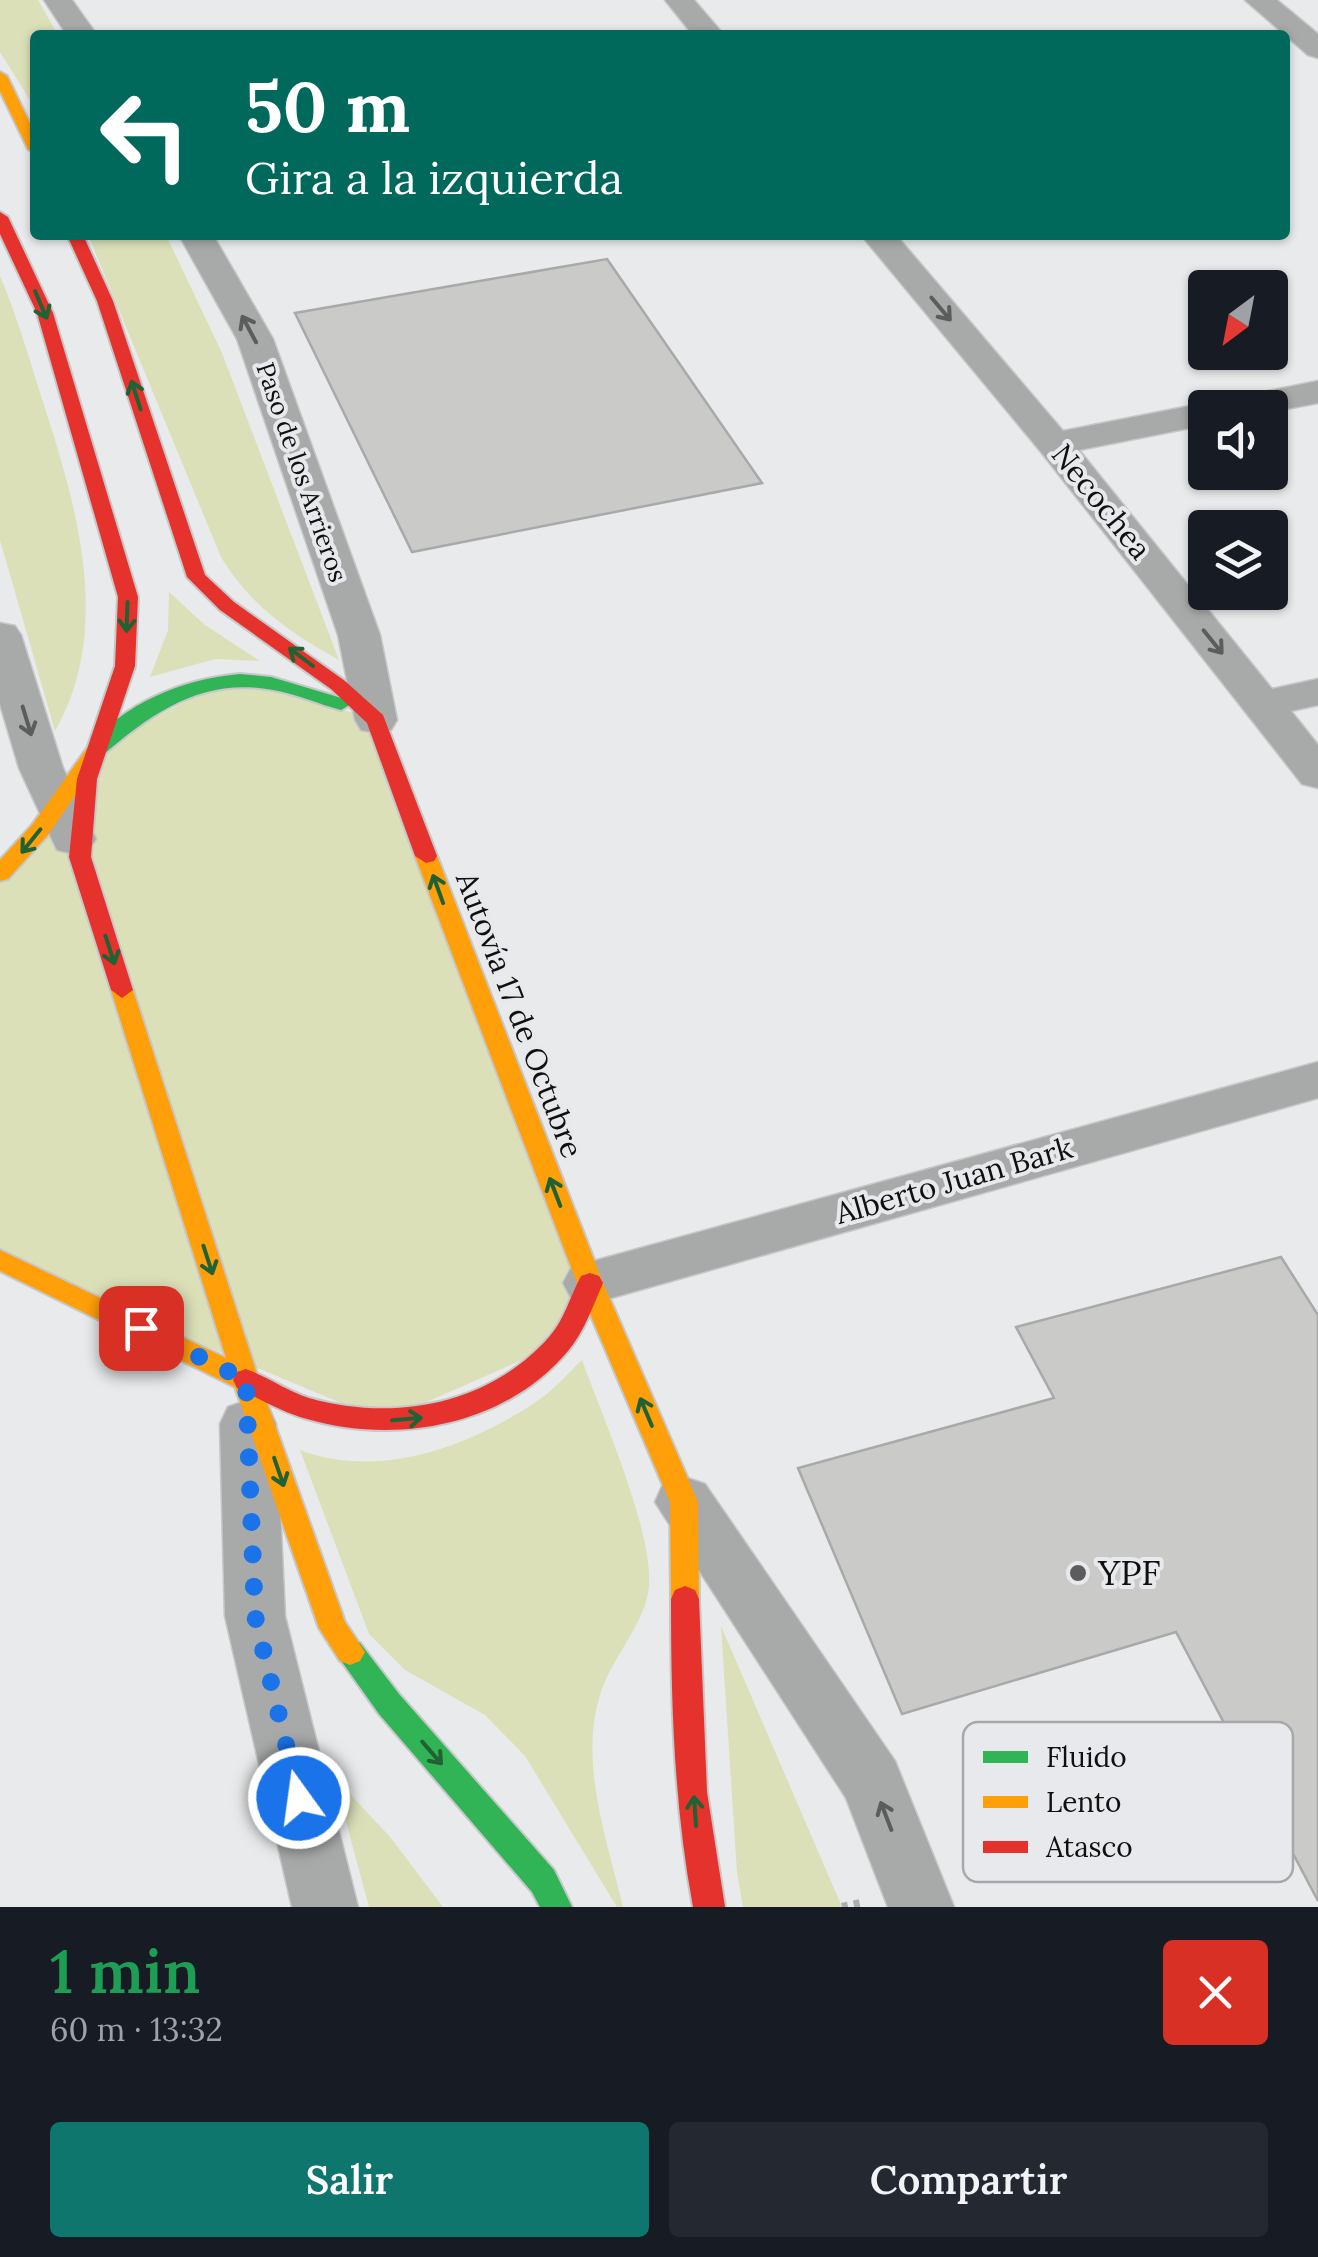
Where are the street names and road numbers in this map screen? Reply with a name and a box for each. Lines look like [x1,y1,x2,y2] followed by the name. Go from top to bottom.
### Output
[249,358,355,586] street label: Paso de los Arrieros
[1044,436,1160,567] street label: Necochea
[448,866,592,1163] street label: Autovía 17 de Octubre
[830,1128,1077,1232] street label: Alberto Juan Bark

